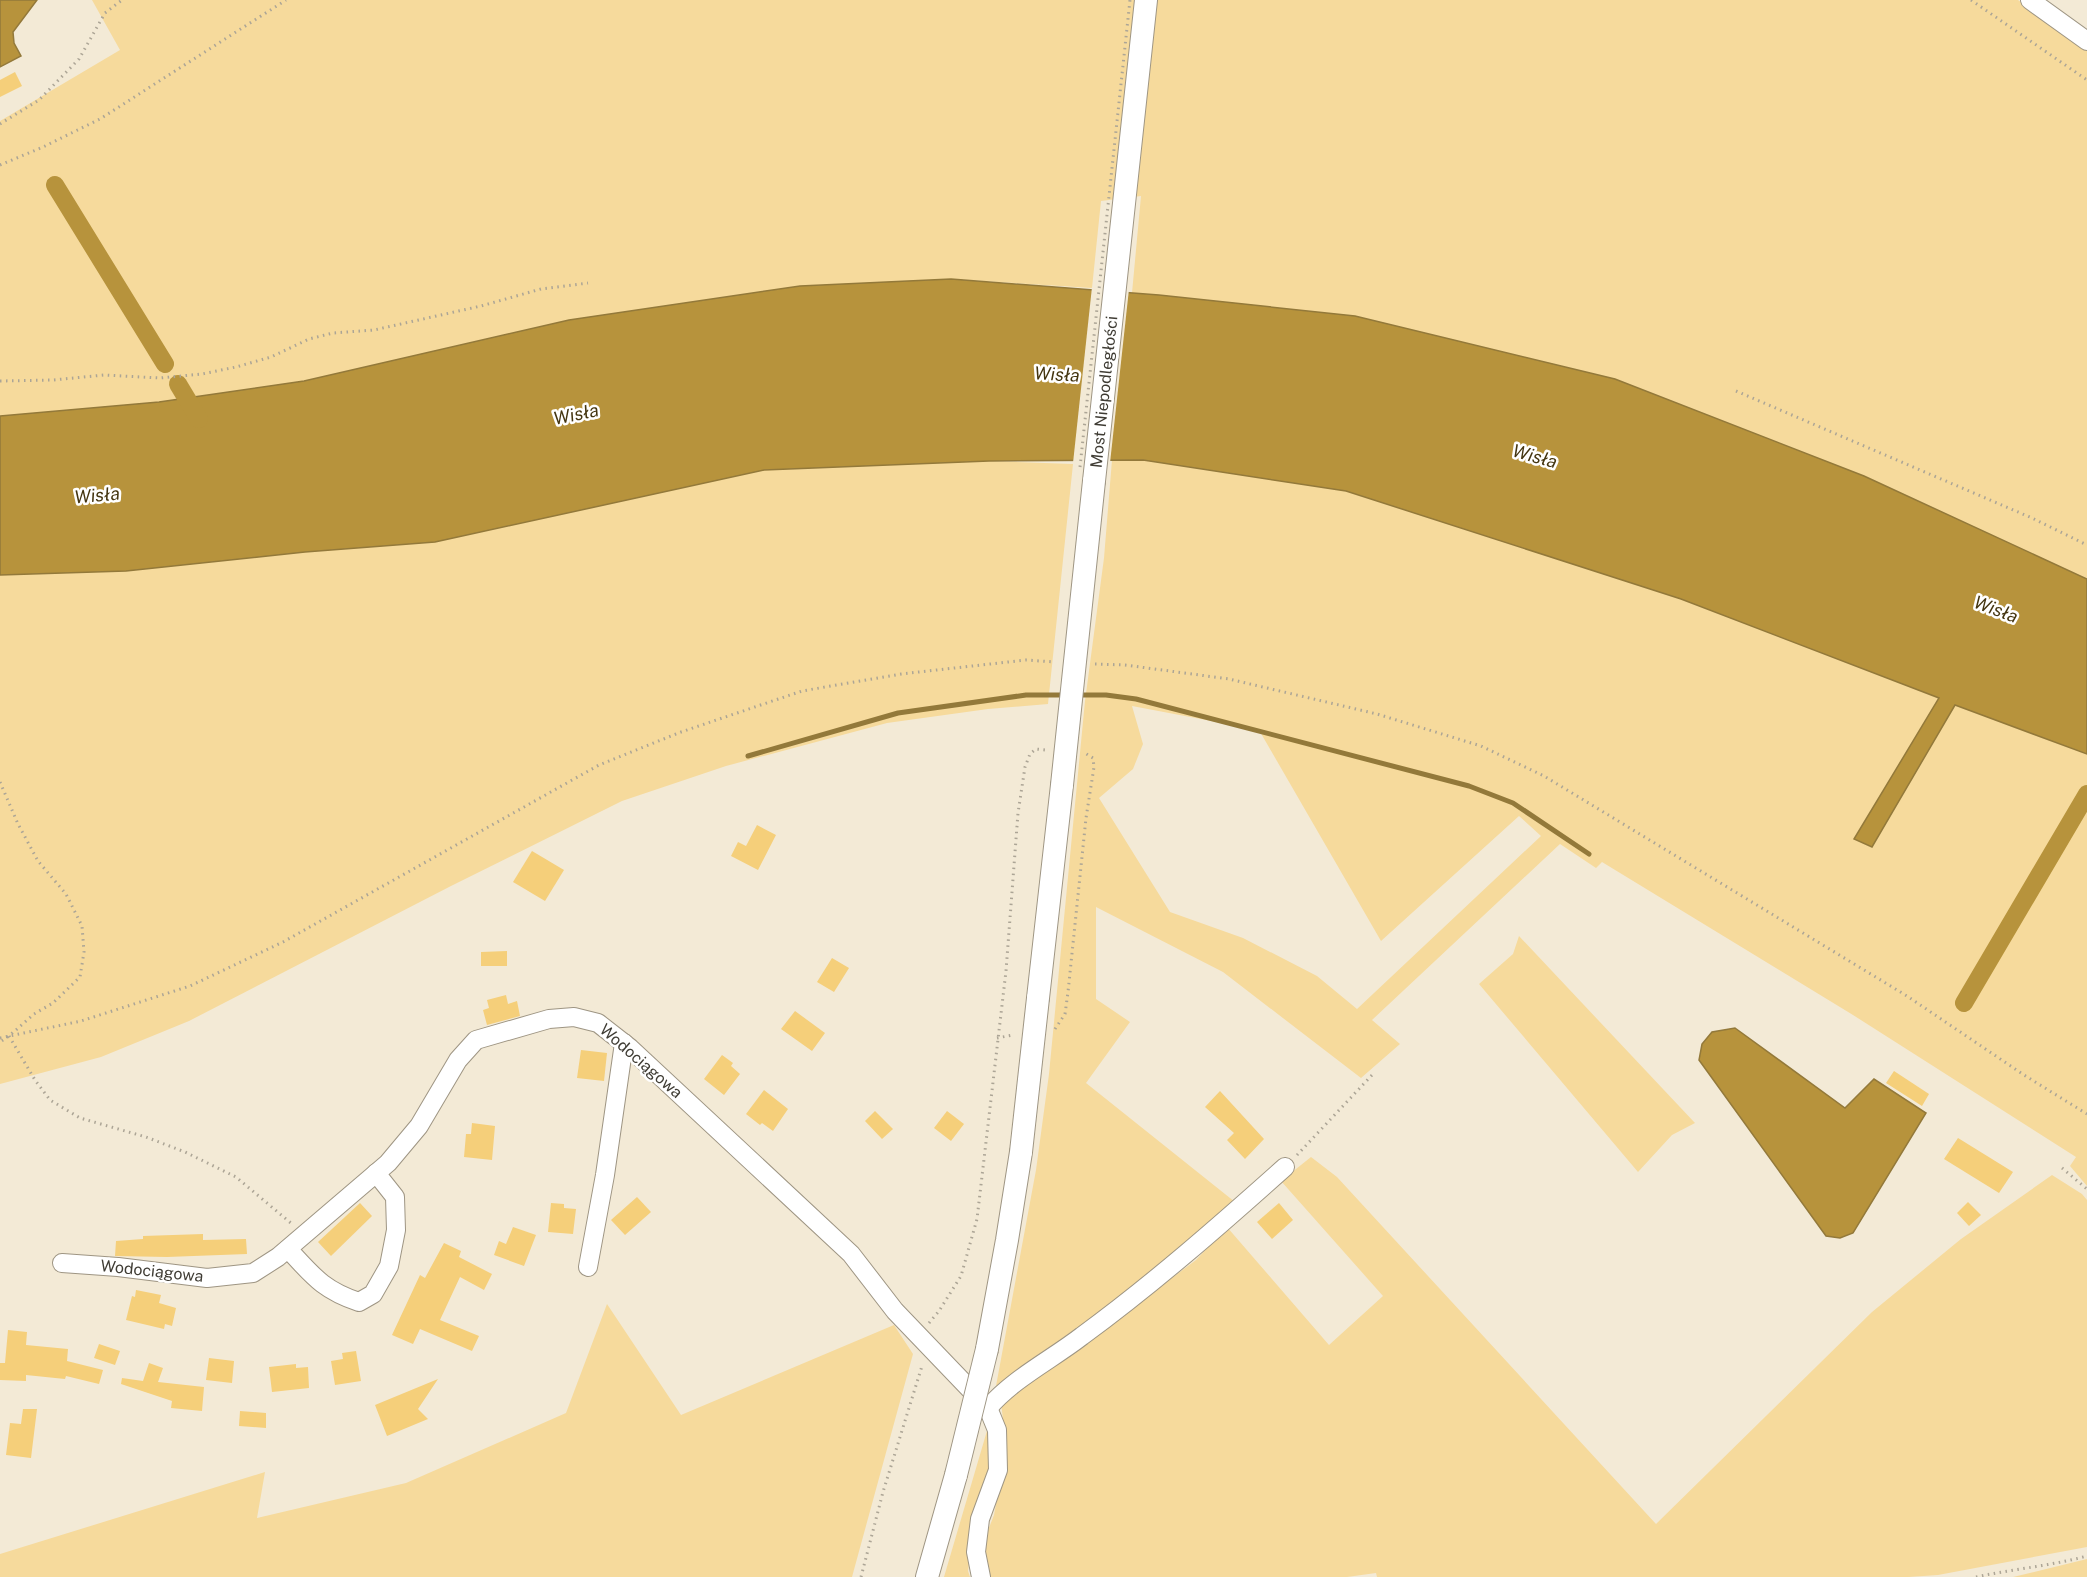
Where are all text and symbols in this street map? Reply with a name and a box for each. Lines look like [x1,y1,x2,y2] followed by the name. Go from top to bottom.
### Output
[1087,315,1121,469] street label: Most Niepodległości
[1034,362,1080,386] water label: Wisła
[552,399,600,429] water label: Wisła
[1510,440,1560,472] water label: Wisła
[73,483,121,507] water label: Wisła
[1971,591,2021,627] water label: Wisła
[596,1020,686,1102] street label: Wodociągowa
[100,1256,204,1286] street label: Wodociągowa

